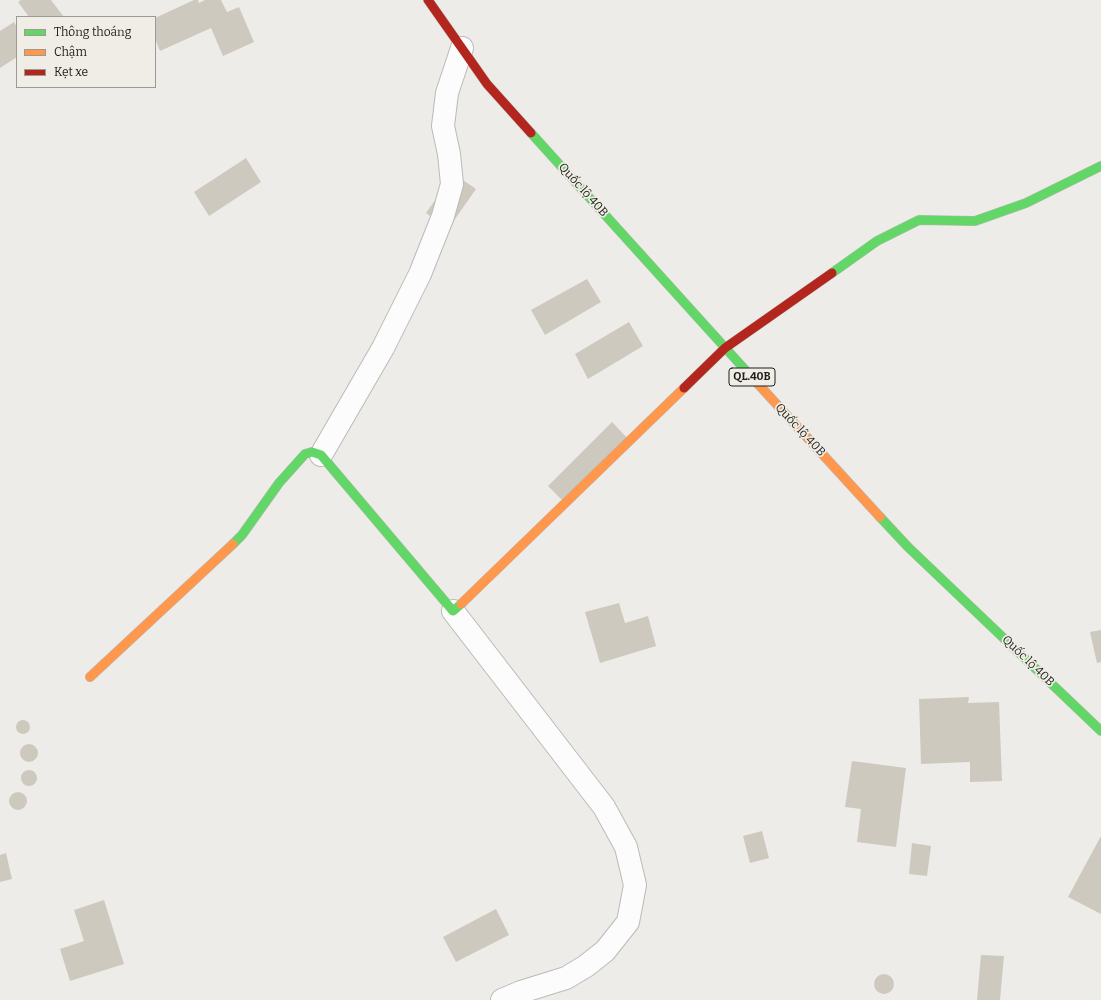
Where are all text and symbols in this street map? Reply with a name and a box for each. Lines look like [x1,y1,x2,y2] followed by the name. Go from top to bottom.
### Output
[16,16,156,88] legend
[54,25,131,39] text: Thông thoáng
[54,45,87,59] text: Chậm
[54,65,88,79] text: Kẹt xe
[555,160,611,220] street label: Quốc lộ 40B
[729,368,775,386] road number: QL.40B
[772,401,828,459] street label: Quốc lộ 40B
[999,633,1057,689] street label: Quốc lộ 40B

